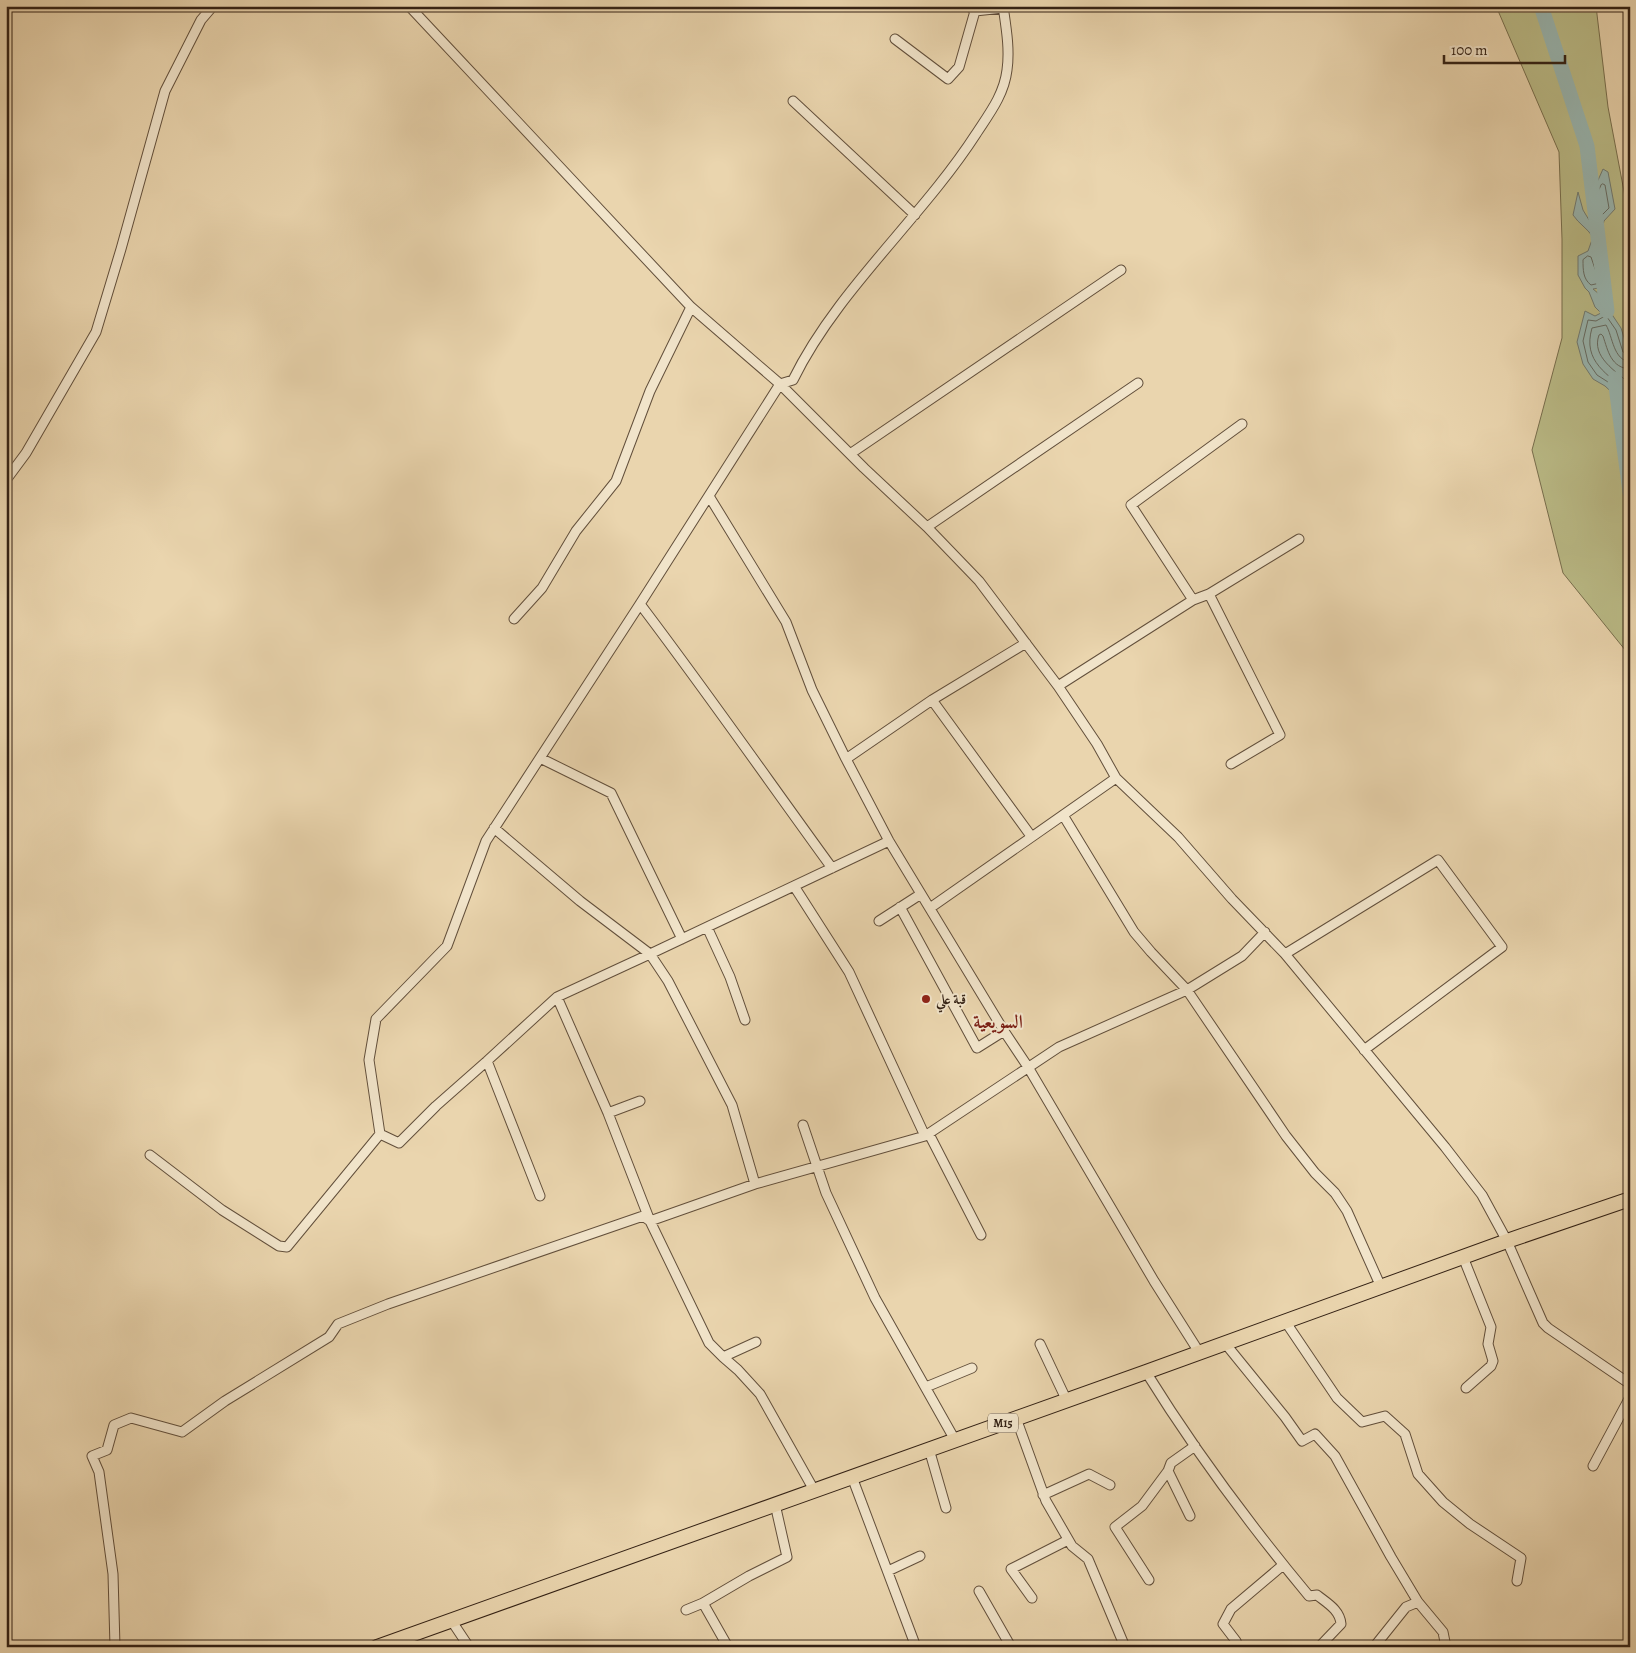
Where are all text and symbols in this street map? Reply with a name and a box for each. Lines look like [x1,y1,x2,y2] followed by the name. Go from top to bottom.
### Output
[1444,32,1565,64] scale bar
[1451,40,1488,60] text: 100 m
[935,990,966,1013] place label: قبة علي
[920,993,932,1005] marker: قبة علي
[973,1009,1023,1035] district label: السويعية
[988,1414,1018,1432] road number: M15

